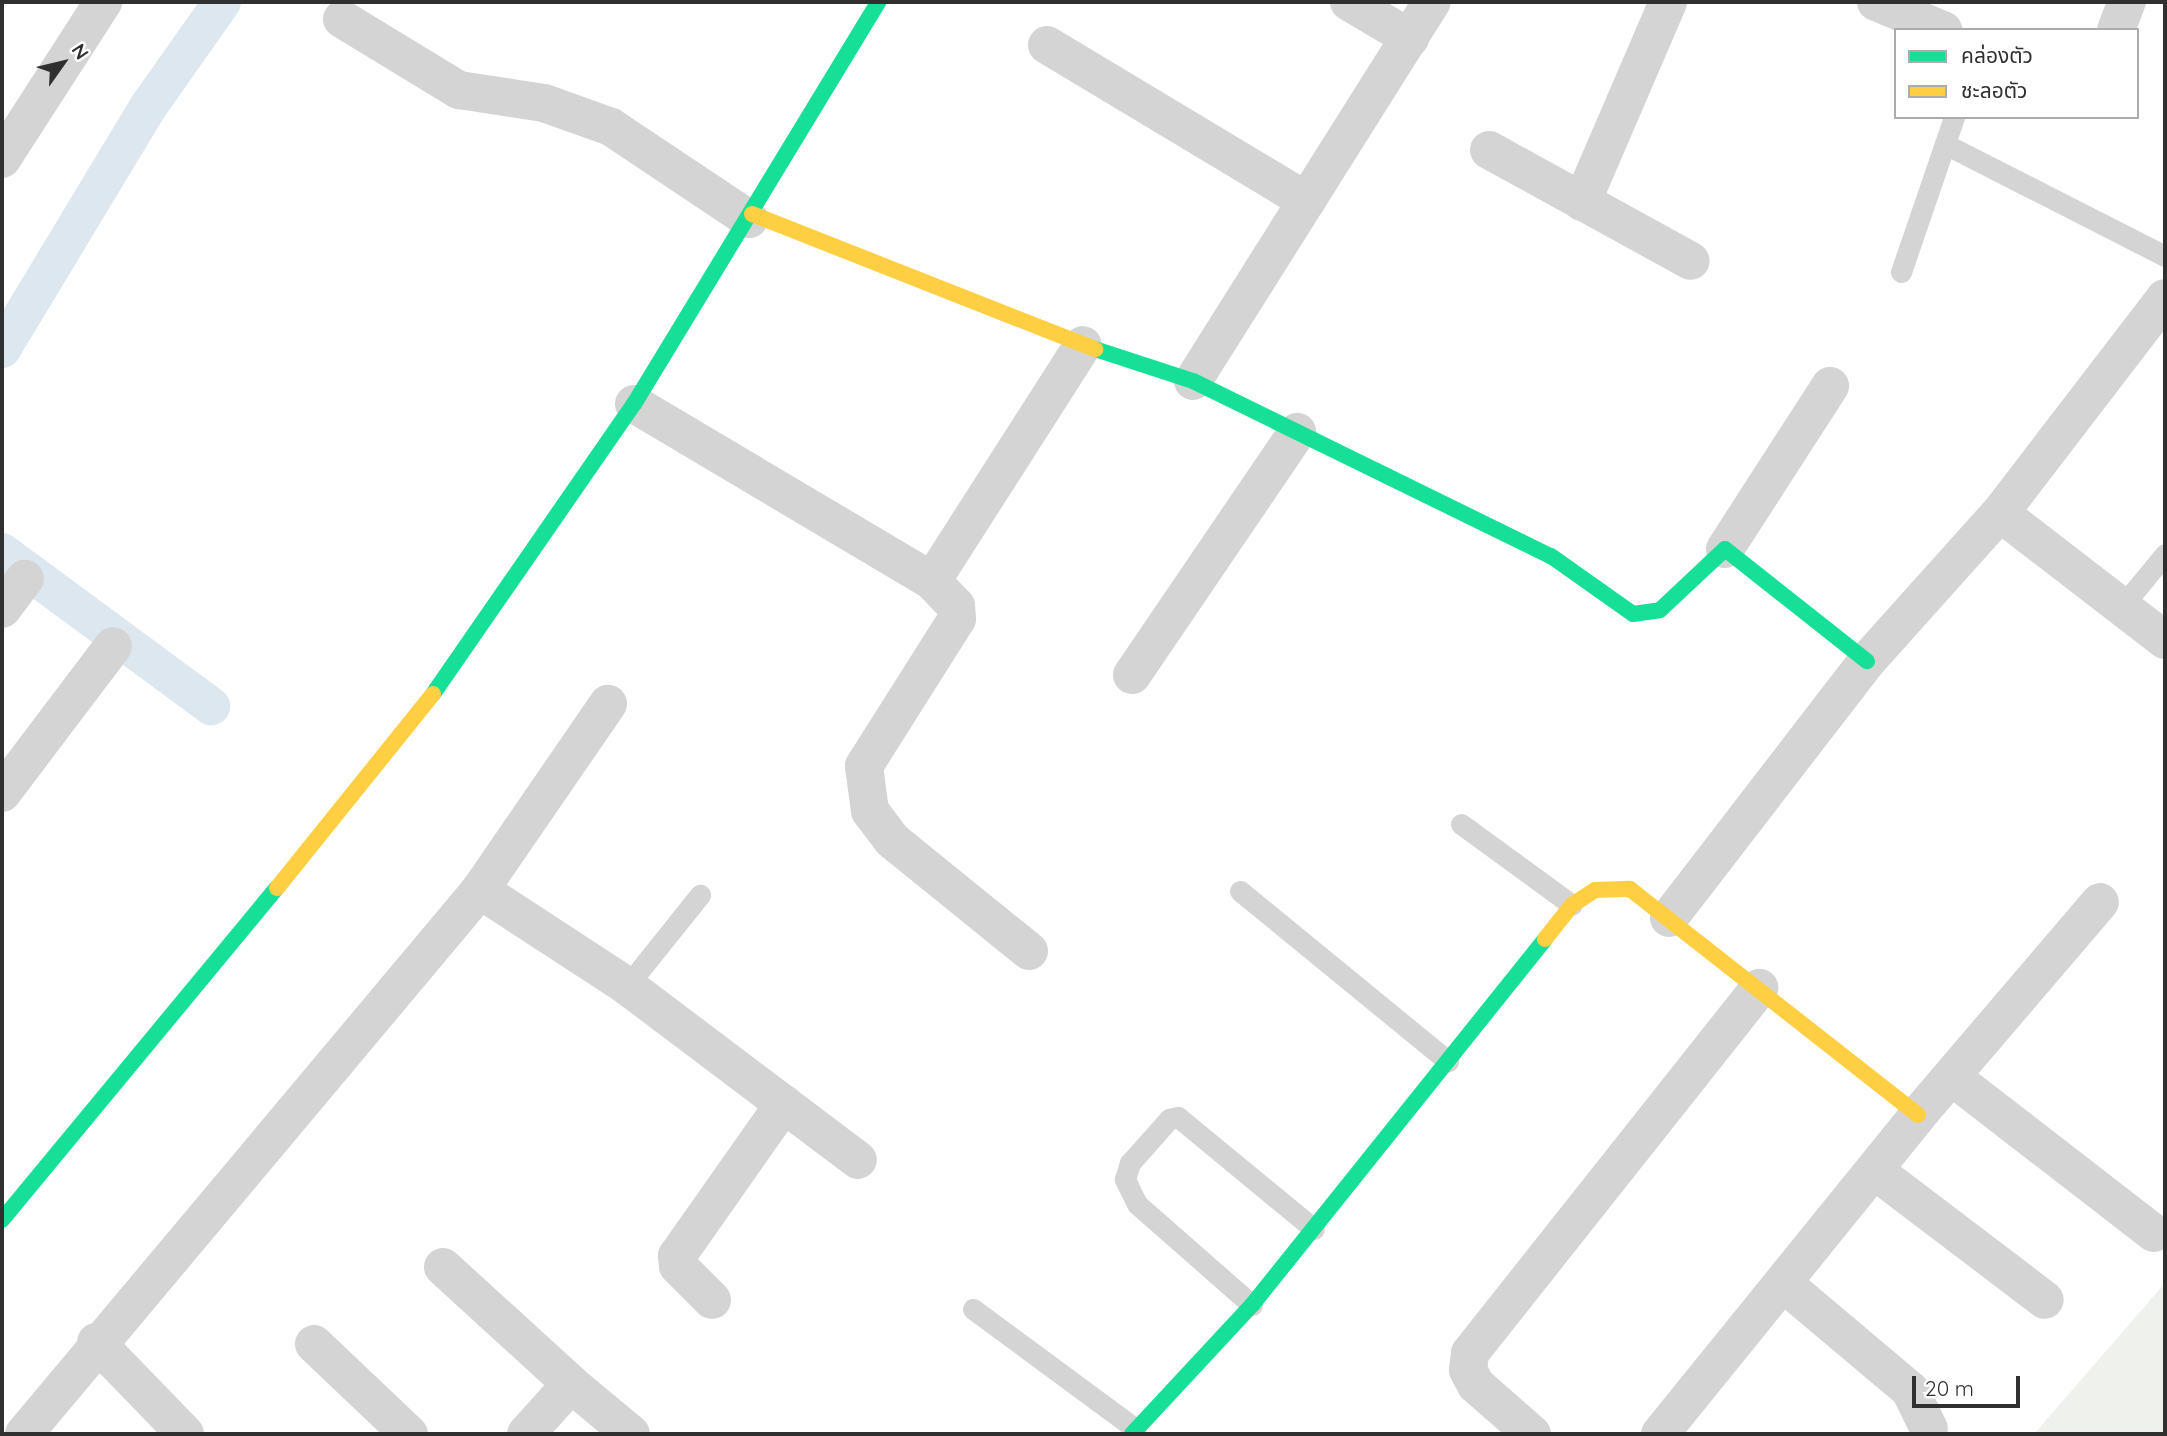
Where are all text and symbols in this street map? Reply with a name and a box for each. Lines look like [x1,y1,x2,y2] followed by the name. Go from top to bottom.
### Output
[28,28,98,98] north arrow
[1894,28,2139,119] legend
[67,39,94,64] text: N
[1961,42,2033,68] text: คล่องตัว
[1961,77,2027,103] text: ชะลอตัว
[1915,1362,2024,1406] scale bar
[1925,1375,1974,1401] text: 20 m

